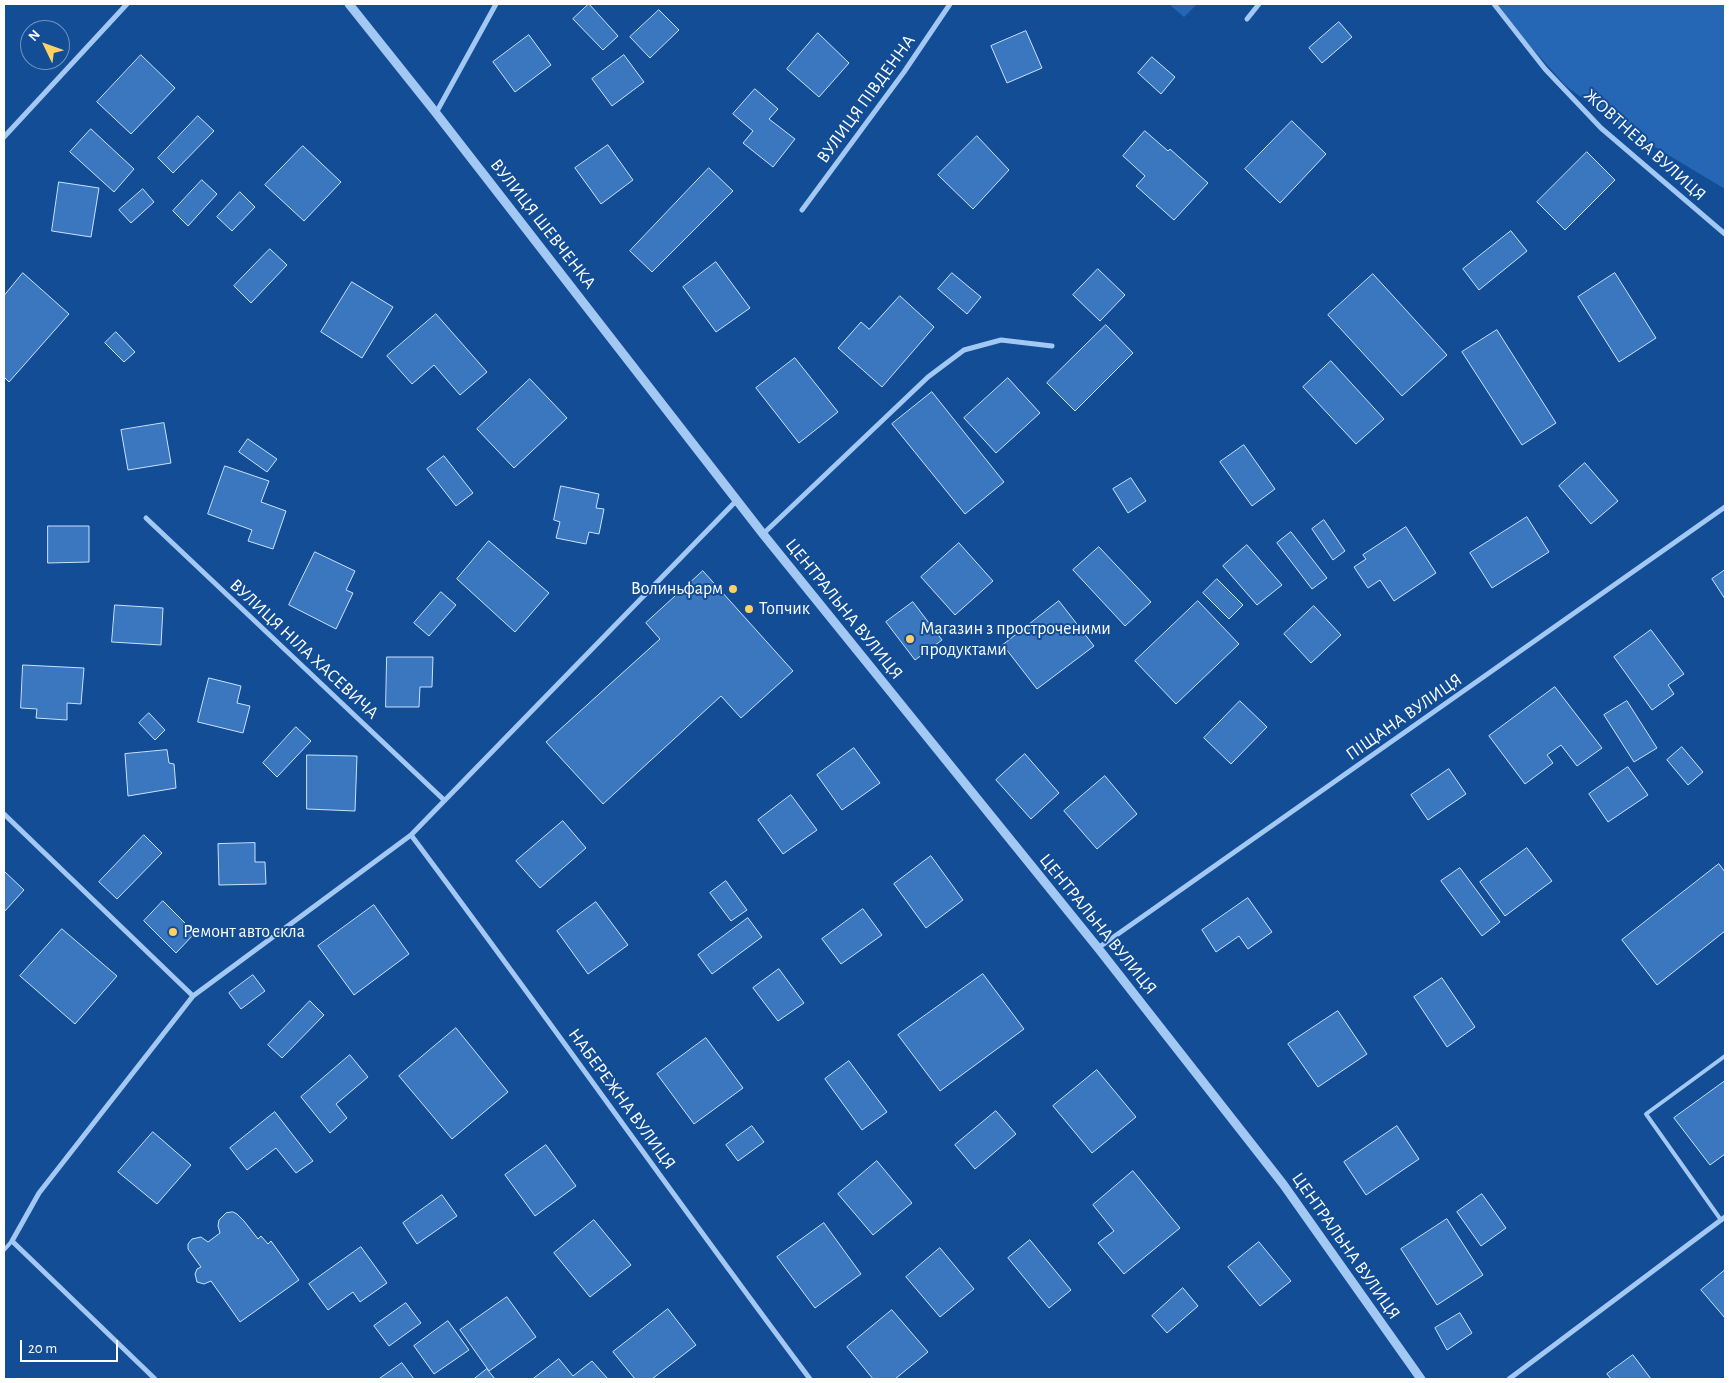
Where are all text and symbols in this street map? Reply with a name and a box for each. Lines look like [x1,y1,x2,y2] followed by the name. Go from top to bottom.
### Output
[20,20,70,70] north arrow
[26,27,43,44] text: N
[812,31,920,167] street label: ВУЛИЦЯ ПІВДЕННА
[1579,84,1711,206] street label: ЖОВТНЕВА ВУЛИЦЯ
[485,155,601,293] street label: ВУЛИЦЯ ШЕВЧЕНКА
[781,534,907,684] street label: ЦЕНТРАЛЬНА ВУЛИЦЯ
[225,574,383,724] street label: ВУЛИЦЯ НІЛА ХАСЕВИЧА
[631,578,723,600] place label: Волиньфарм
[727,583,739,595] marker: Волиньфарм
[759,598,810,620] place label: Топчик
[743,603,755,615] marker: Топчик
[920,618,1111,660] place label: Магазин з простроченими продуктами
[904,633,916,645] marker: Магазин з простроченими продуктами
[1342,669,1466,765] street label: ПІЩАНА ВУЛИЦЯ
[1035,849,1161,999] street label: ЦЕНТРАЛЬНА ВУЛИЦЯ
[183,921,305,943] place label: Ремонт авто скла
[167,926,179,938] marker: Ремонт авто скла
[563,1024,681,1174] street label: НАБЕРЕЖНА ВУЛИЦЯ
[1287,1168,1405,1324] street label: ЦЕНТРАЛЬНА ВУЛИЦЯ
[22,1330,120,1362] scale bar
[28,1341,57,1356] text: 20 m

